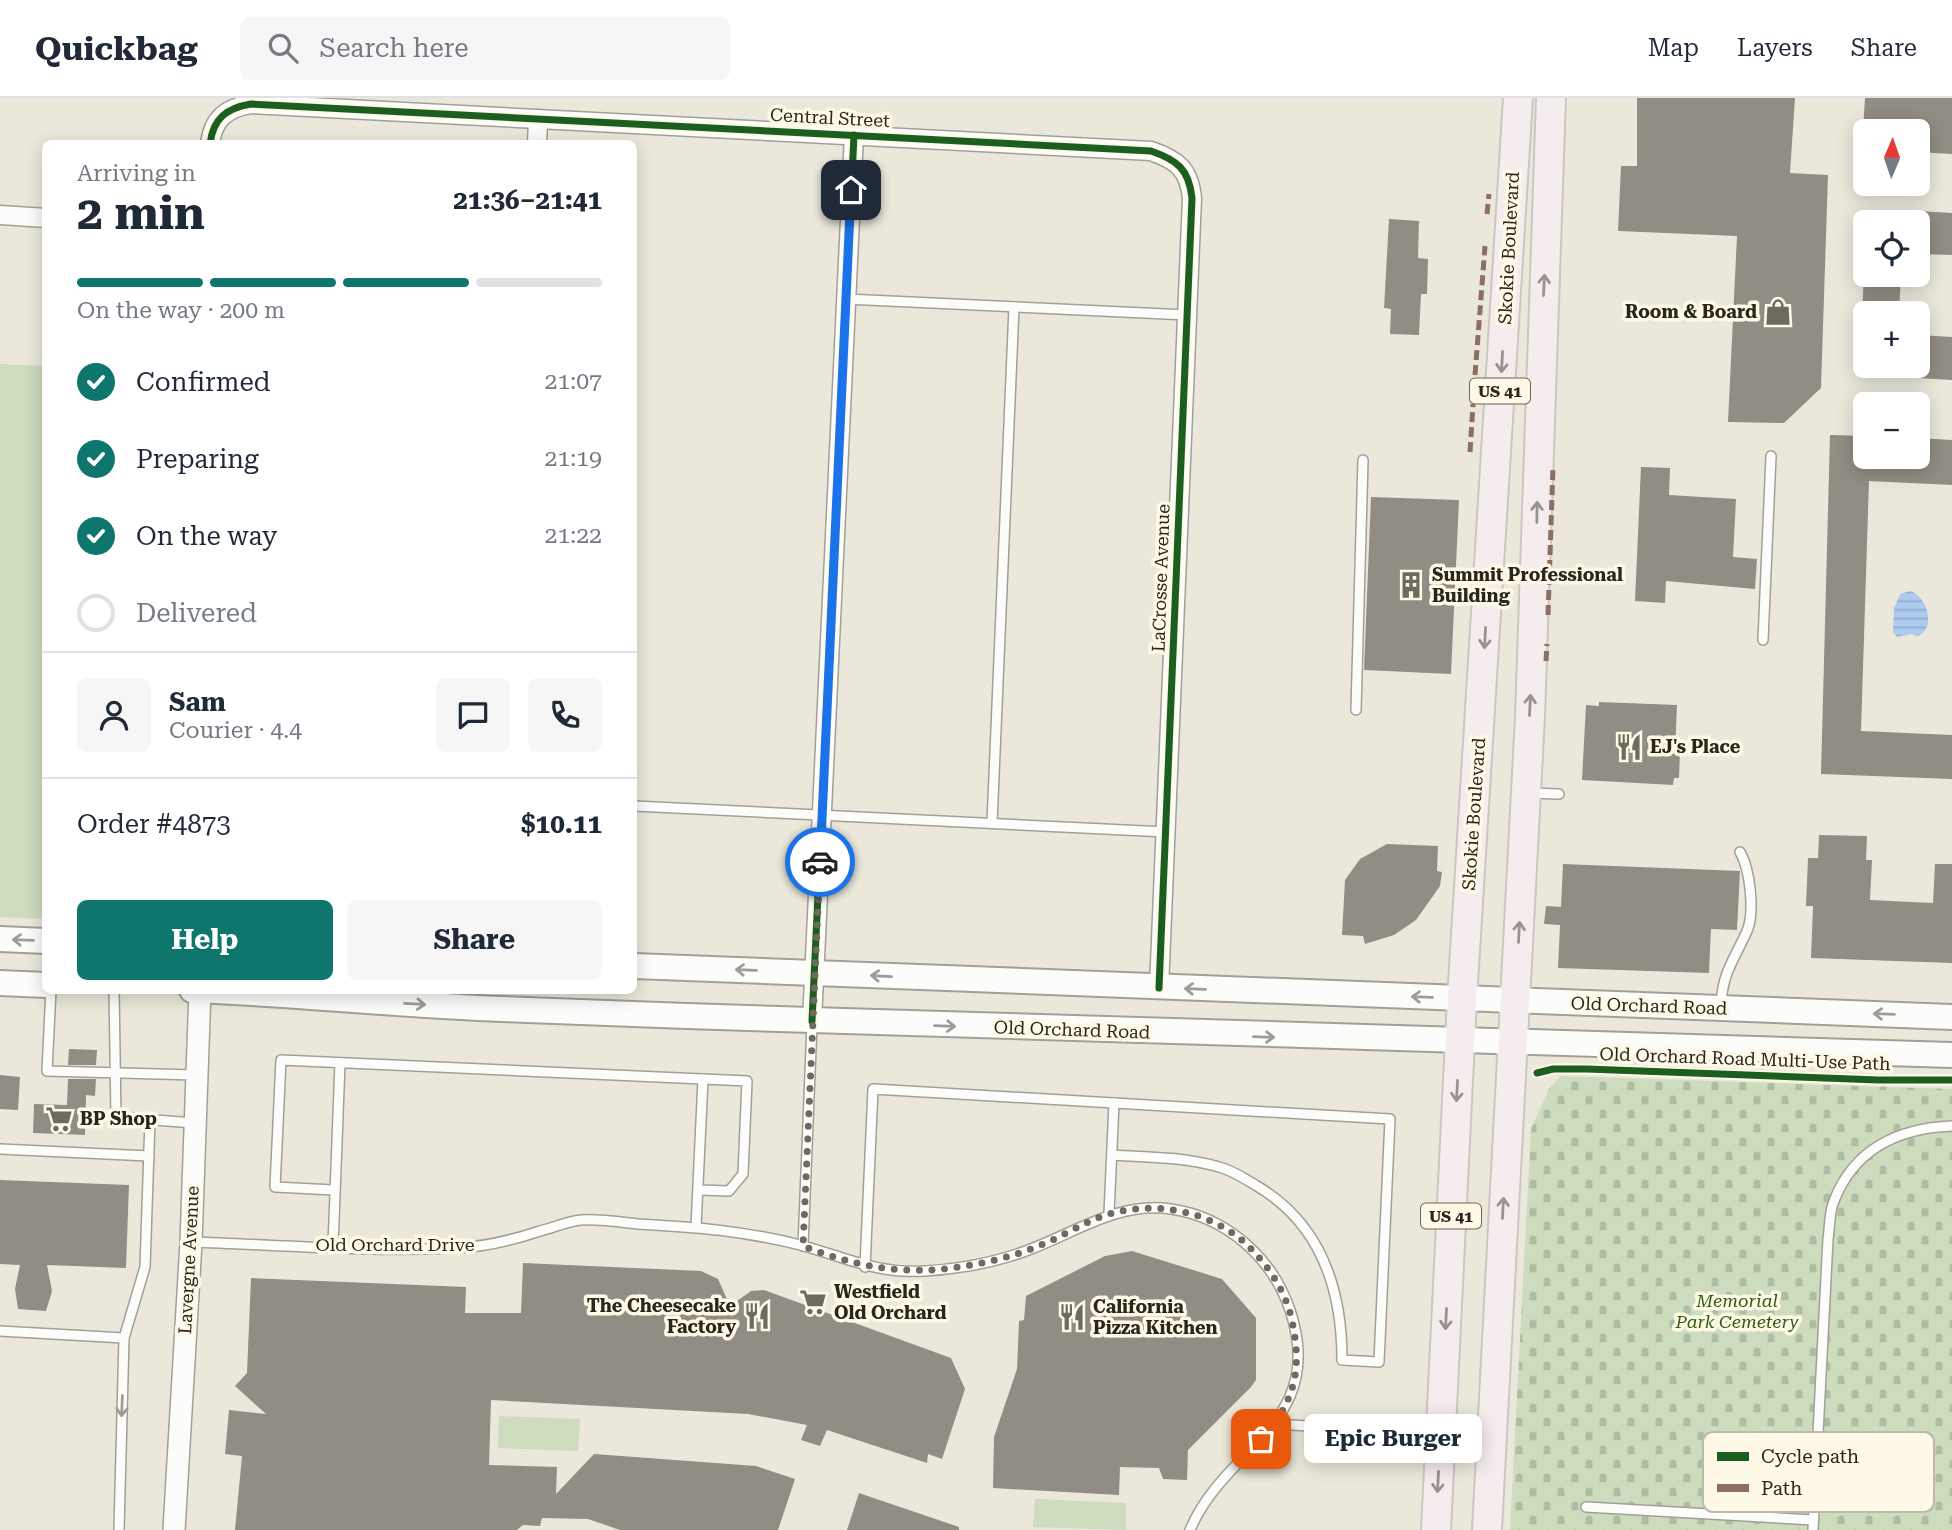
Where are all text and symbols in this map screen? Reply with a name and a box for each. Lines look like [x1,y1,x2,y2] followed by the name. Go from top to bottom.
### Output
[240,17,730,80] search box
[35,29,198,68] text: Quickbag
[264,29,302,67] icon: search
[320,33,469,63] text: Search here
[1648,34,1699,62] text: Map
[1737,34,1813,62] text: Layers
[1851,34,1917,62] text: Share
[770,104,891,131] street label: Central Street
[1853,119,1930,196] north arrow
[1853,119,1930,469] map controls
[77,160,196,187] text: Arriving in
[821,160,881,220] pin
[832,171,870,209] icon: home
[1494,171,1523,325] street label: Skokie Boulevard
[453,185,602,215] text: 21:36–21:41
[77,186,205,240] text: 2 min
[1853,210,1930,287] button: locate
[1537,274,1550,297] one-way arrow
[77,297,285,324] text: On the way · 200 m
[1763,297,1793,327] shop icon: Room & Board
[1625,301,1757,322] place label: Room & Board
[1853,301,1930,378] button: +
[1495,350,1508,373] one-way arrow
[77,363,115,401] icon: check
[136,367,271,397] text: Confirmed
[545,368,602,395] text: 21:07
[1470,378,1530,404] road number: US 41
[1853,392,1930,469] button: −
[77,440,115,478] icon: check
[136,444,259,474] text: Preparing
[545,445,602,472] text: 21:19
[1530,501,1544,524] one-way arrow
[1147,503,1174,652] street label: LaCrosse Avenue
[77,517,115,555] icon: check
[136,521,277,551] text: On the way
[545,522,602,549] text: 21:22
[1432,564,1623,606] place label: Summit Professional Building
[1396,570,1426,600] building icon: Summit Professional Building
[136,598,257,628] text: Delivered
[1479,626,1492,649] one-way arrow
[77,678,151,752] button: person
[436,678,510,752] button: chat
[528,678,602,752] button: phone
[169,687,226,717] text: Sam
[1524,694,1537,717] one-way arrow
[169,717,302,744] text: Courier · 4.4
[1614,732,1644,762] restaurant icon: EJ's Place
[1458,736,1489,891] street label: Skokie Boulevard
[1650,736,1741,757] place label: EJ's Place
[77,809,231,839] text: Order #4873
[521,809,602,839] text: $10.11
[785,827,855,897] courier
[801,843,839,881] icon: car
[77,900,333,980] button: Help
[347,900,602,980] button: Share
[1512,921,1525,944] one-way arrow
[12,934,35,947] one-way arrow
[735,964,758,977] one-way arrow
[870,969,893,982] one-way arrow
[1184,982,1207,996] one-way arrow
[1411,991,1434,1004] one-way arrow
[1570,992,1728,1019] street label: Old Orchard Road
[404,998,426,1011] one-way arrow
[1873,1008,1896,1021] one-way arrow
[993,1016,1151,1043] street label: Old Orchard Road
[933,1019,956,1032] one-way arrow
[1252,1030,1275,1044] one-way arrow
[1599,1043,1891,1074] street label: Old Orchard Road Multi-Use Path
[1451,1080,1464,1103] one-way arrow
[44,1104,74,1134] supermarket icon: BP Shop
[80,1108,157,1129] place label: BP Shop
[174,1185,203,1335] street label: Lavergne Avenue
[1496,1196,1509,1219] one-way arrow
[1421,1204,1481,1228] road number: US 41
[315,1234,475,1255] street label: Old Orchard Drive
[834,1281,947,1323] place label: Westfield Old Orchard
[798,1287,828,1317] supermarket icon: Westfield Old Orchard
[1674,1290,1799,1332] park label: Memorial Park Cemetery
[587,1295,736,1337] place label: The Cheesecake Factory
[1093,1296,1218,1338] place label: California Pizza Kitchen
[742,1301,772,1331] restaurant icon: The Cheesecake Factory
[1057,1302,1087,1332] restaurant icon: California Pizza Kitchen
[1440,1307,1453,1330] one-way arrow
[116,1394,129,1417] one-way arrow
[1231,1409,1291,1469] pin
[1303,1414,1482,1464] callout: Epic Burger
[1242,1420,1280,1458] icon: bag
[1325,1425,1461,1452] text: Epic Burger
[1703,1432,1934,1512] legend
[1761,1445,1859,1468] text: Cycle path
[1432,1470,1445,1493] one-way arrow
[1761,1477,1802,1500] text: Path

